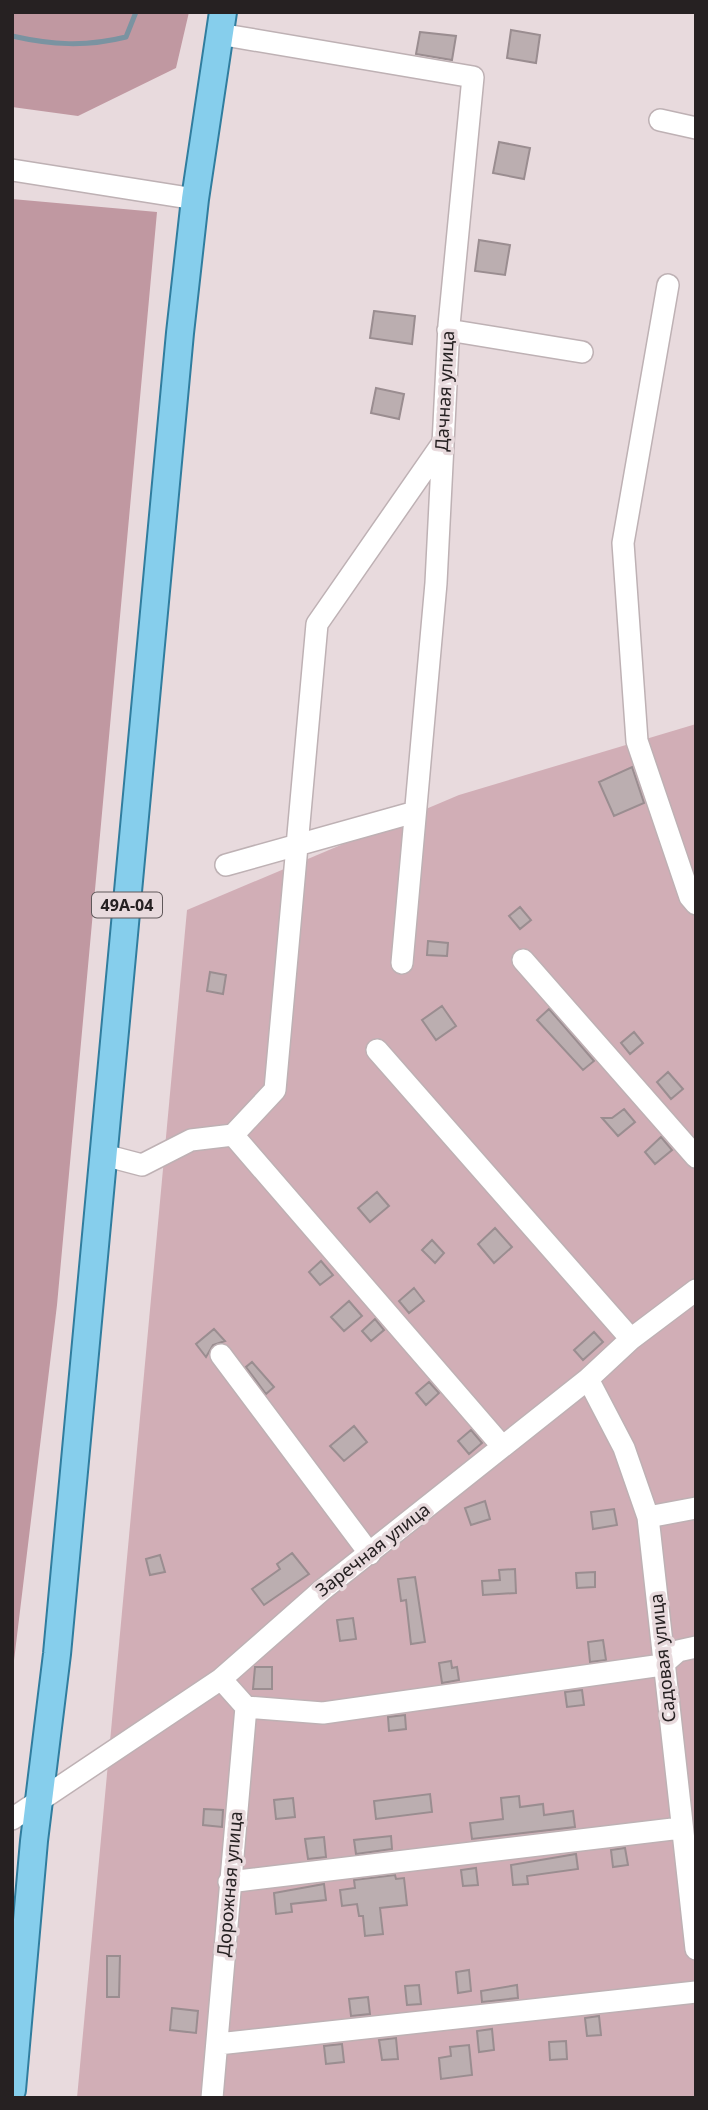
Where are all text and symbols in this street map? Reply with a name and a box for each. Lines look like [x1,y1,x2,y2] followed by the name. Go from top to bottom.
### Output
[429,330,459,452] street label: Дачная улица
[92,892,162,917] road number: 49А-04
[310,1497,434,1601] street label: Заречная улица
[643,1593,681,1724] street label: Садовая улица
[211,1810,247,1958] street label: Дорожная улица

